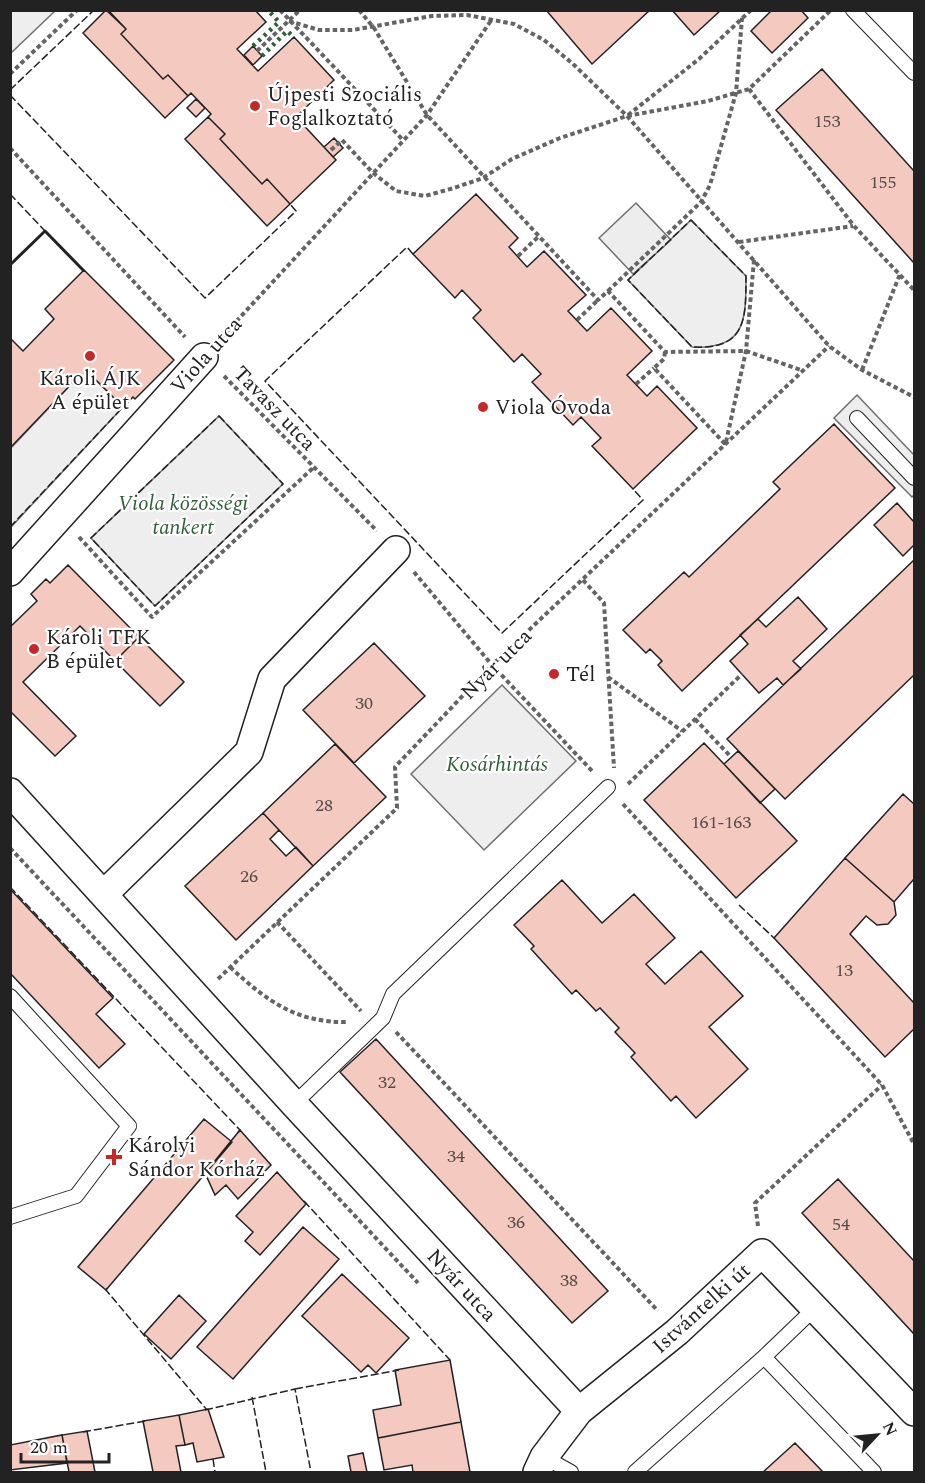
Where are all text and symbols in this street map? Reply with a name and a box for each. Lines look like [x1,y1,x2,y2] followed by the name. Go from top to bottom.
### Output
[267,79,422,135] place label: Újpesti Szociális Foglalkoztató
[248,99,262,113] marker: Újpesti Szociális Foglalkoztató
[814,108,841,135] house number: 153
[870,169,897,196] house number: 155
[163,309,251,402] street label: Viola utca
[83,349,97,363] marker: Károli ÁJK A épület
[225,359,324,459] street label: Tavasz utca
[39,363,141,419] place label: Károli ÁJK A épület
[495,392,612,424] place label: Viola Óvoda
[476,400,490,414] marker: Viola Óvoda
[118,488,248,544] park label: Viola közösségi tankert
[453,621,540,708] street label: Nyár utca
[46,622,151,678] place label: Károli TFK B épület
[27,642,41,656] marker: Károli TFK B épület
[566,659,595,691] place label: Tél
[547,667,561,681] marker: Tél
[355,690,373,717] house number: 30
[446,749,549,781] park label: Kosárhintás
[315,792,333,819] house number: 28
[691,809,751,836] house number: 161-163
[240,863,258,890] house number: 26
[835,957,853,984] house number: 13
[378,1069,396,1096] house number: 32
[128,1130,265,1186] place label: Károlyi Sándor Kórház
[447,1143,465,1170] house number: 34
[105,1148,123,1166] marker: Károlyi Sándor Kórház
[507,1209,525,1236] house number: 36
[832,1211,850,1238] house number: 54
[419,1242,504,1330] street label: Nyár utca
[645,1256,758,1362] street label: Istvántelki út
[560,1267,578,1294] house number: 38
[847,1405,907,1465] north arrow
[876,1418,903,1440] text: N
[21,1426,110,1464] scale bar
[30,1434,68,1461] text: 20 m

